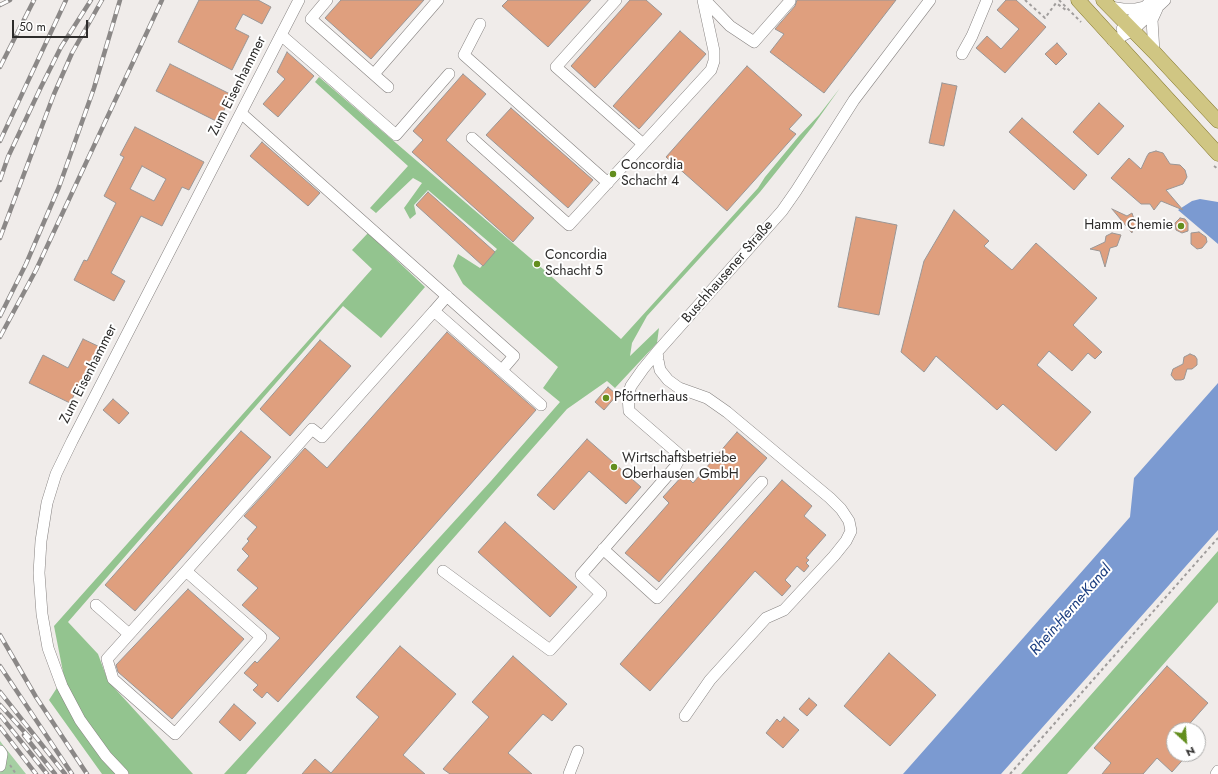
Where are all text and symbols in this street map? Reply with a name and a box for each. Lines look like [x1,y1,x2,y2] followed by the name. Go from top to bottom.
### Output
[14,12,90,38] scale bar
[19,18,46,36] text: 50 m
[206,34,270,138] street label: Zum Eisenhammer
[621,158,683,190] place label: Concordia Schacht 4
[608,169,618,179] marker: Concordia Schacht 4
[679,217,777,327] street label: Buschhausener Straße
[1084,218,1173,234] place label: Hamm Chemie
[1176,221,1186,231] marker: Hamm Chemie
[545,248,607,280] place label: Concordia Schacht 5
[532,259,542,269] marker: Concordia Schacht 5
[57,322,121,426] street label: Zum Eisenhammer
[614,390,688,406] place label: Pförtnerhaus
[601,393,611,403] marker: Pförtnerhaus
[622,451,739,484] place label: Wirtschaftsbetriebe Oberhausen GmbH
[609,462,619,472] marker: Wirtschaftsbetriebe Oberhausen GmbH
[1027,561,1115,659] water label: Rhein-Herne-Kanal
[1166,722,1206,762] north arrow
[1183,743,1198,761] text: N

